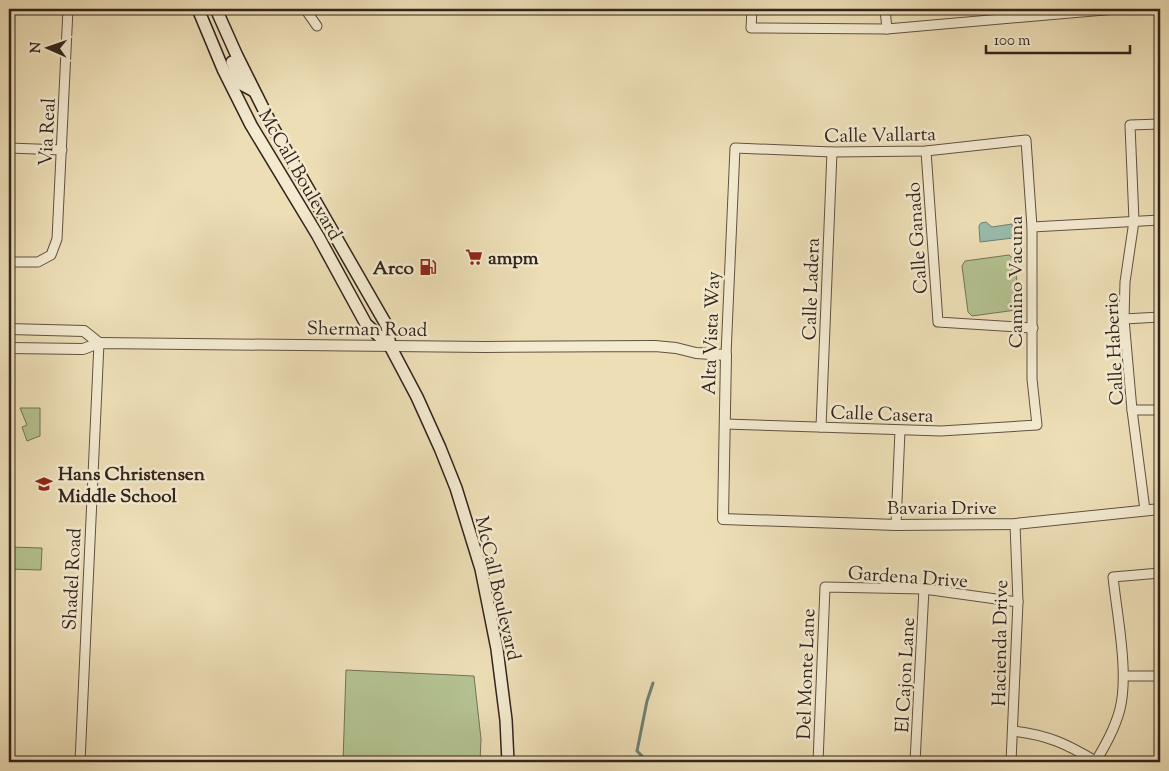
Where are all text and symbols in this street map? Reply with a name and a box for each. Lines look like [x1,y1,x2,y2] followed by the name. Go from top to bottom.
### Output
[22,22,72,72] north arrow
[986,22,1130,54] scale bar
[994,31,1031,52] text: 100 m
[27,42,47,54] text: N
[33,97,64,167] street label: Via Real
[250,105,348,246] street label: McCall Boulevard
[824,122,936,151] street label: Calle Vallarta
[901,181,936,295] street label: Calle Ganado
[1004,215,1031,348] street label: Camino Vacuna
[797,237,828,341] street label: Calle Ladera
[488,246,539,273] place label: ampm
[464,247,484,267] supermarket icon: ampm
[373,256,415,283] place label: Arco
[418,257,438,277] fuel station icon: Arco
[697,270,728,396] street label: Alta Vista Way
[1099,292,1132,406] street label: Calle Haberio
[306,316,428,345] street label: Sherman Road
[830,400,934,431] street label: Calle Casera
[58,462,206,511] place label: Hans Christensen Middle School
[34,474,54,494] school or university icon: Hans Christensen Middle School
[887,496,997,523] street label: Bavaria Drive
[467,514,526,664] street label: McCall Boulevard
[57,527,90,631] street label: Shadel Road
[847,561,969,596] street label: Gardena Drive
[987,579,1016,707] street label: Hacienda Drive
[792,608,823,740] street label: Del Monte Lane
[890,617,923,734] street label: El Cajon Lane

